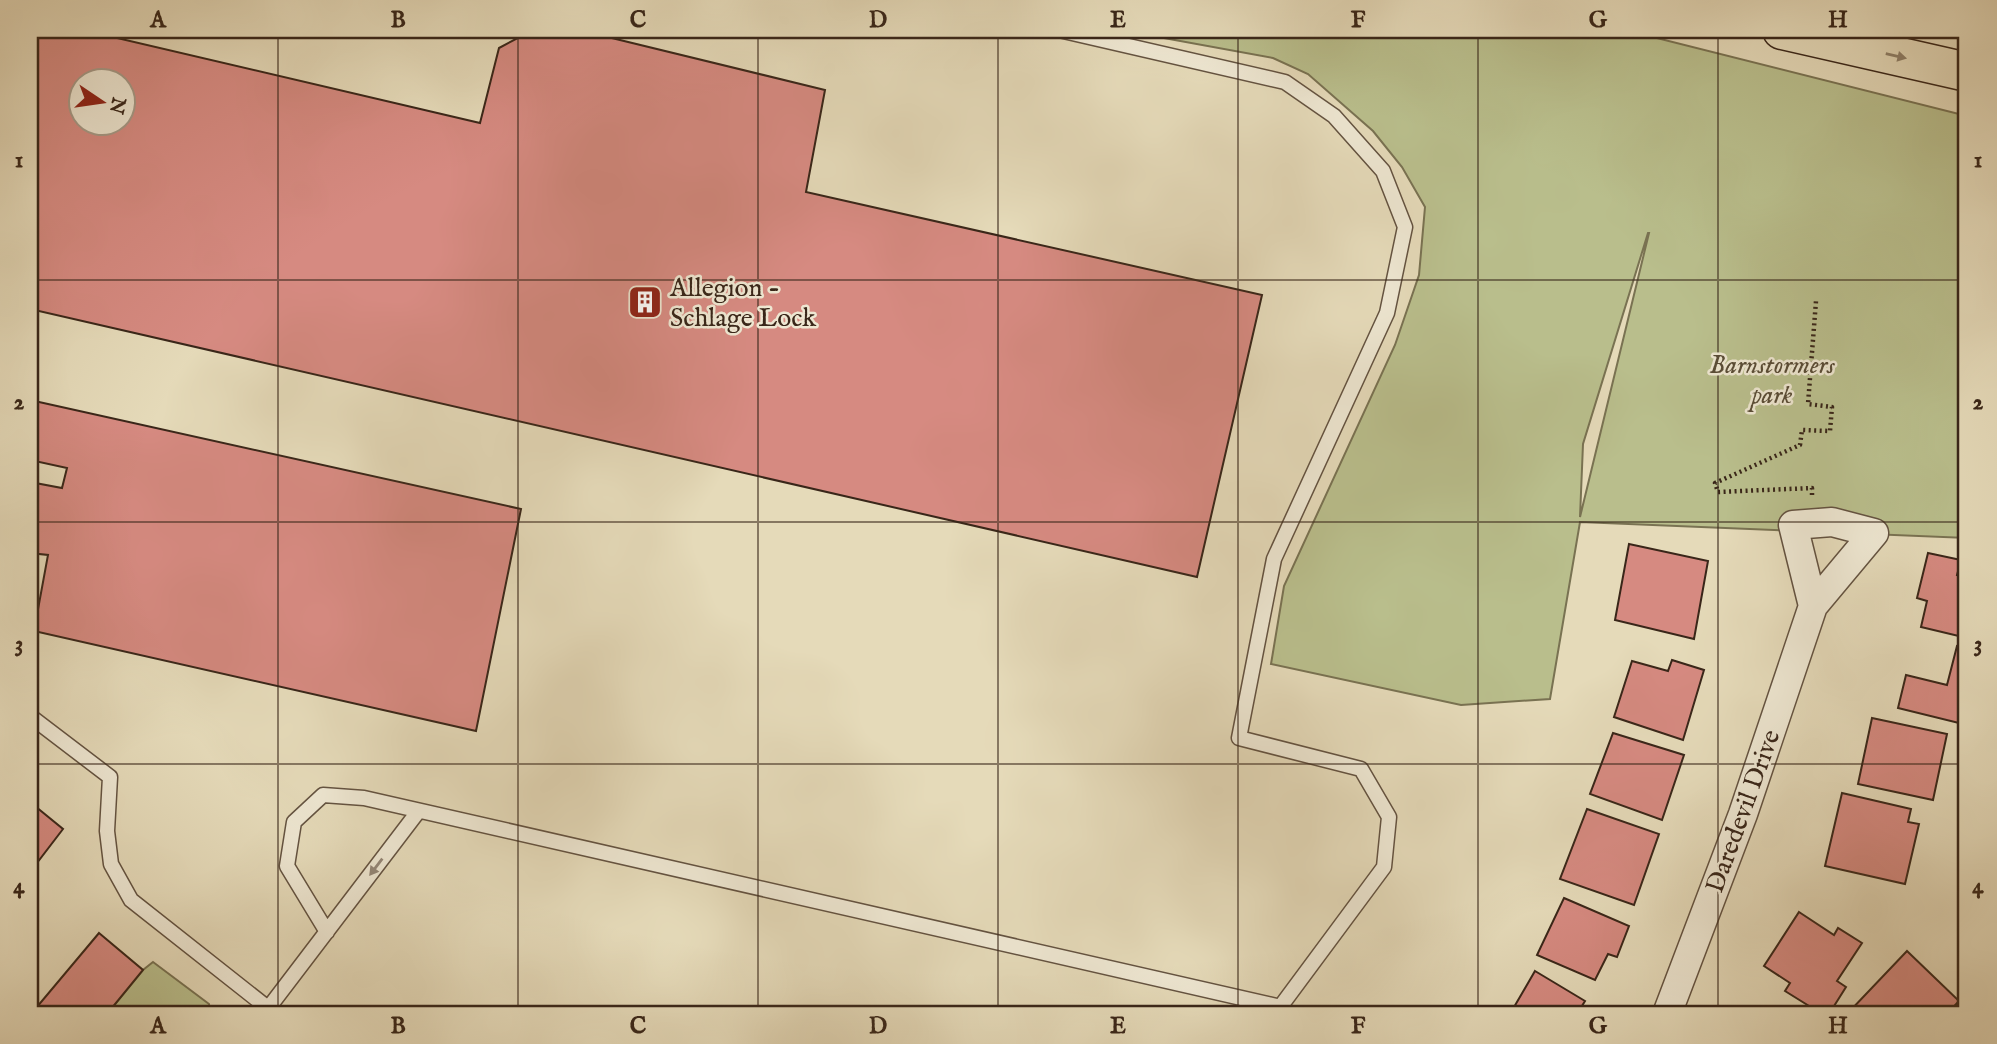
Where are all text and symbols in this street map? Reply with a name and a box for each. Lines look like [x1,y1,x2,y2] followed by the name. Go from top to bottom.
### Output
[149,6,167,35] text: A
[390,6,406,35] text: B
[630,6,647,35] text: C
[869,6,887,35] text: D
[1110,6,1126,35] text: E
[1351,6,1366,35] text: F
[1589,6,1608,35] text: G
[1828,6,1848,35] text: H
[1885,50,1907,61] one-way arrow
[66,66,136,136] north arrow
[103,94,130,117] text: N
[15,146,23,175] text: 1
[1974,146,1982,175] text: 1
[669,272,817,335] place label: Allegion - Schlage Lock
[626,283,664,321] building icon: Allegion - Schlage Lock
[1709,349,1835,412] park label: Barnstormers park
[14,388,25,417] text: 2
[1973,388,1984,417] text: 2
[15,630,23,659] text: 3
[1974,630,1982,659] text: 3
[1699,725,1788,898] street label: Daredevil Drive
[369,858,383,876] one-way arrow
[13,872,25,901] text: 4
[1972,872,1984,901] text: 4
[149,1012,167,1041] text: A
[390,1012,406,1041] text: B
[630,1012,647,1041] text: C
[869,1012,887,1041] text: D
[1110,1012,1126,1041] text: E
[1351,1012,1366,1041] text: F
[1589,1012,1608,1041] text: G
[1828,1012,1848,1041] text: H

